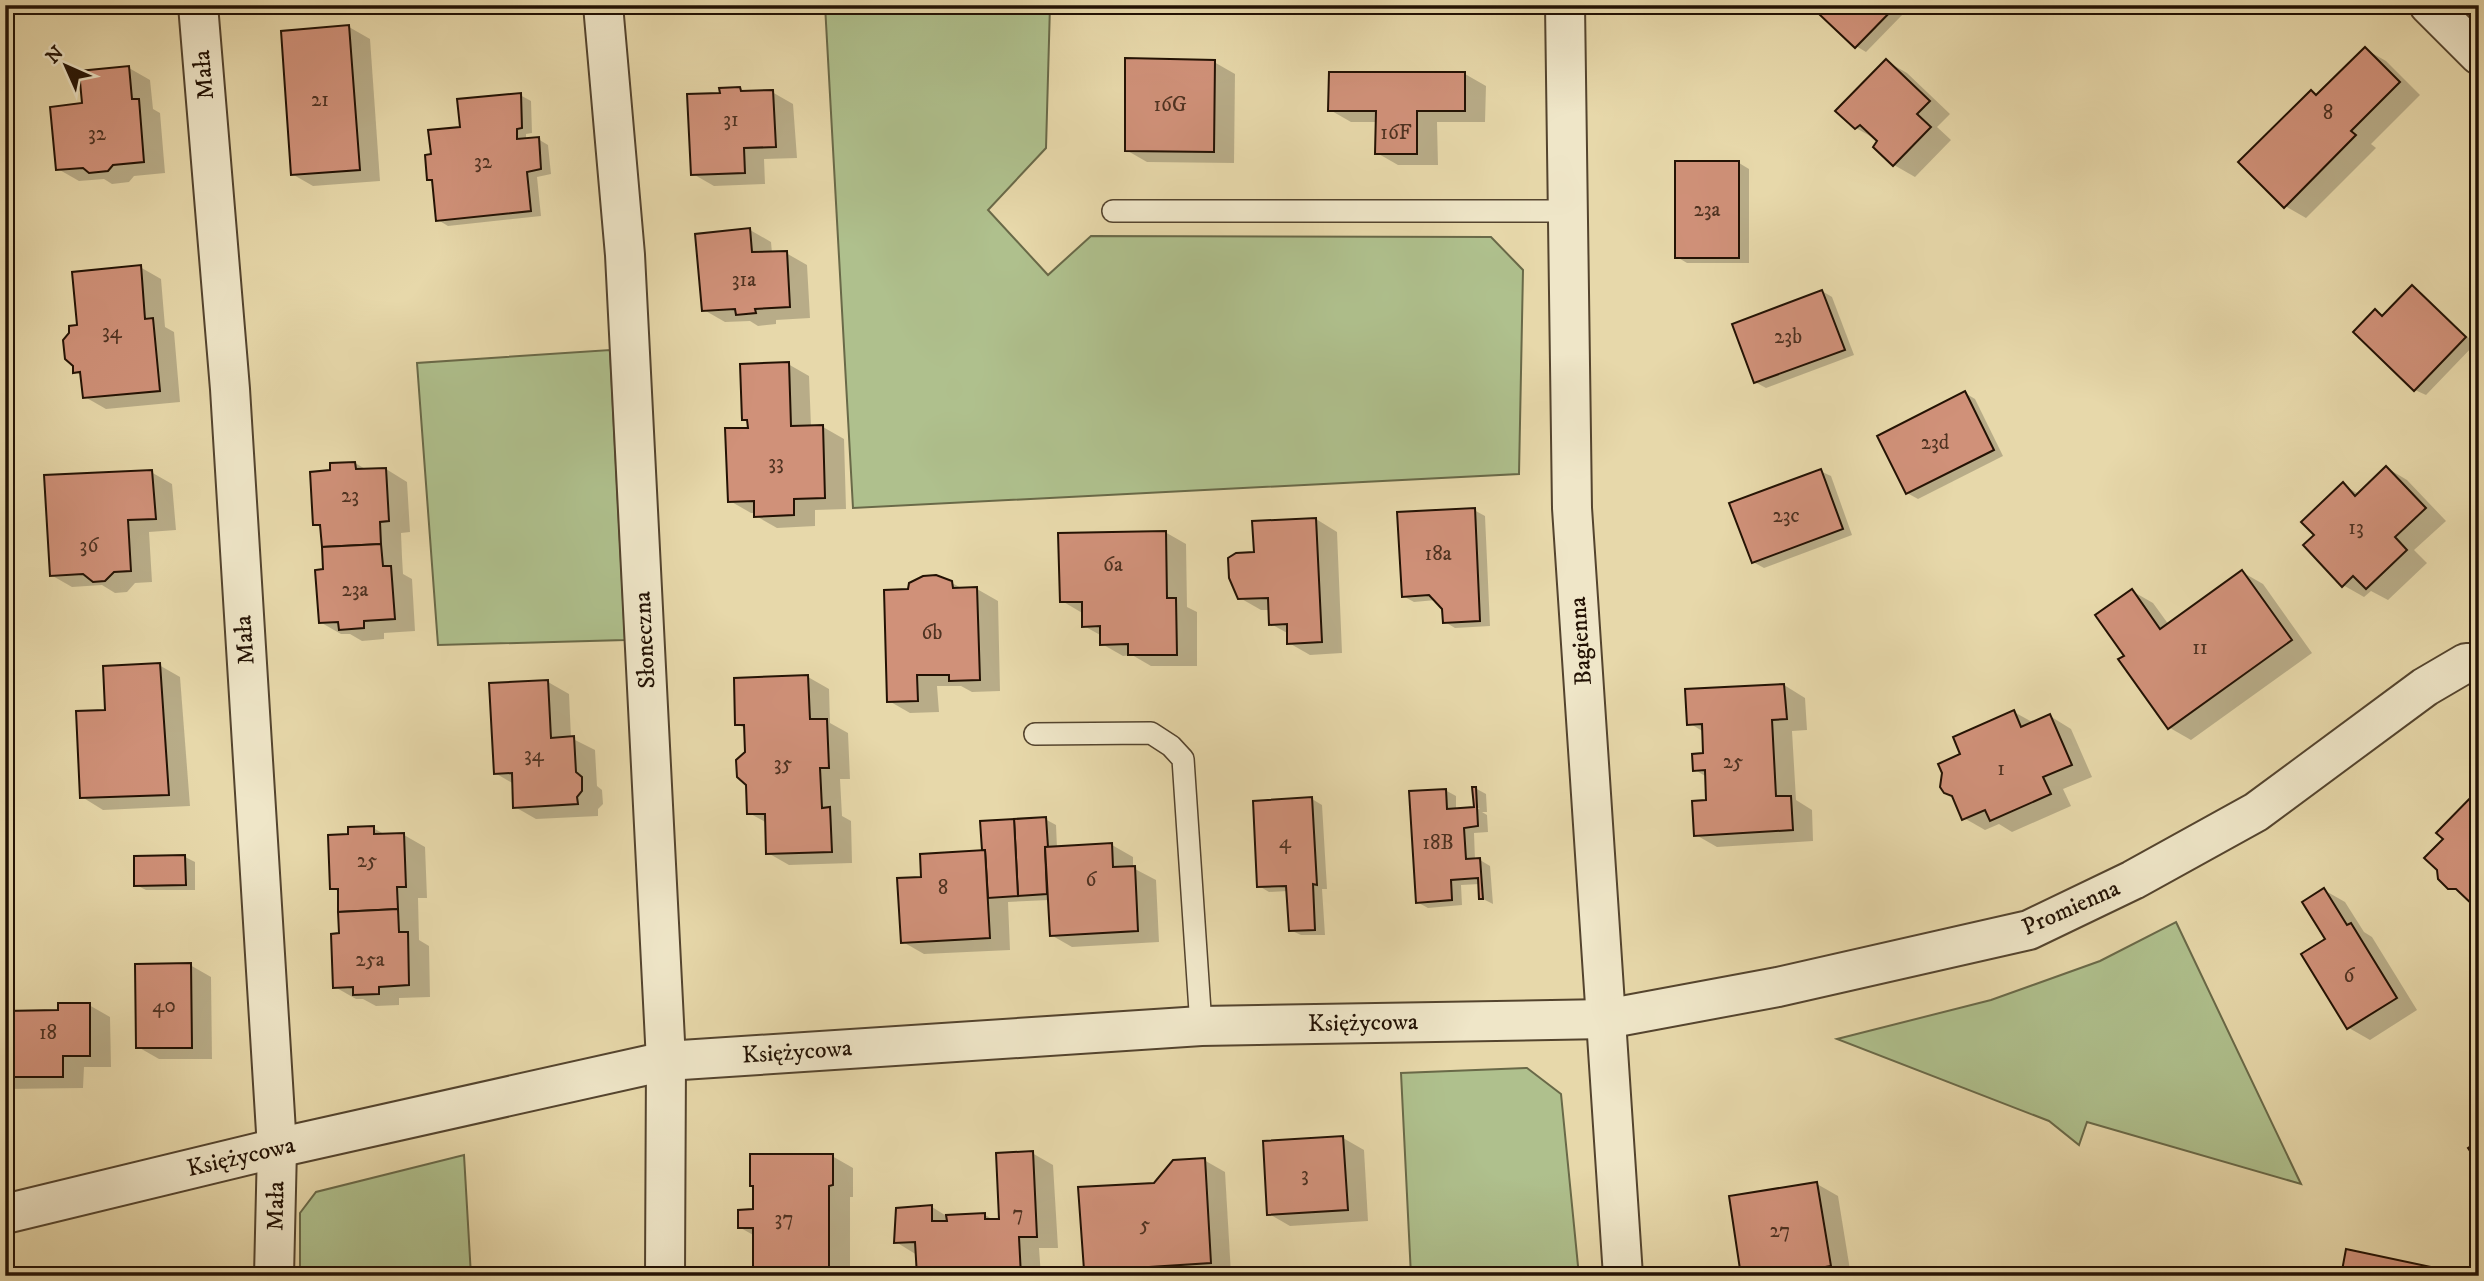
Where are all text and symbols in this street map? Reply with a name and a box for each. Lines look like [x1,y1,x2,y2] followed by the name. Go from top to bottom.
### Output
[32,32,102,102] north arrow
[41,41,69,69] text: N
[187,48,221,101] street label: Mała
[311,87,329,113] house number: 21
[1153,92,1187,118] house number: 16G
[2323,100,2333,126] house number: 8
[723,107,739,133] house number: 31
[1380,120,1412,146] house number: 16F
[88,121,107,147] house number: 32
[474,149,493,175] house number: 32
[1693,197,1721,223] house number: 23a
[732,267,756,293] house number: 31a
[102,319,123,345] house number: 34
[1774,324,1802,350] house number: 23b
[1921,430,1950,456] house number: 23d
[768,450,784,476] house number: 33
[341,483,359,509] house number: 23
[1772,503,1800,529] house number: 23c
[2348,515,2364,541] house number: 13
[80,533,99,559] house number: 36
[1424,541,1452,567] house number: 18a
[1103,552,1123,578] house number: 6a
[341,577,369,603] house number: 23a
[627,590,663,689] street label: Słoneczna
[1563,595,1599,686] street label: Bagienna
[228,613,262,666] street label: Mała
[922,620,943,646] house number: 6b
[2192,635,2208,661] house number: 11
[524,742,545,768] house number: 34
[1723,749,1743,775] house number: 25
[774,751,792,777] house number: 35
[1997,756,2005,782] house number: 1
[1279,829,1292,855] house number: 4
[1422,830,1454,856] house number: 18B
[357,848,377,874] house number: 25
[1086,867,1098,893] house number: 6
[2017,873,2125,943] street label: Promienna
[938,875,948,901] house number: 8
[355,947,385,973] house number: 25a
[2344,963,2356,989] house number: 6
[152,993,176,1019] house number: 40
[1308,1007,1419,1039] street label: Księżycowa
[39,1020,57,1046] house number: 18
[741,1033,854,1071] street label: Księżycowa
[184,1130,299,1184] street label: Księżycowa
[1301,1162,1309,1188] house number: 3
[261,1180,291,1231] street label: Mała
[1012,1201,1024,1227] house number: 7
[775,1206,793,1232] house number: 37
[1140,1212,1150,1238] house number: 5
[1770,1218,1790,1244] house number: 27

